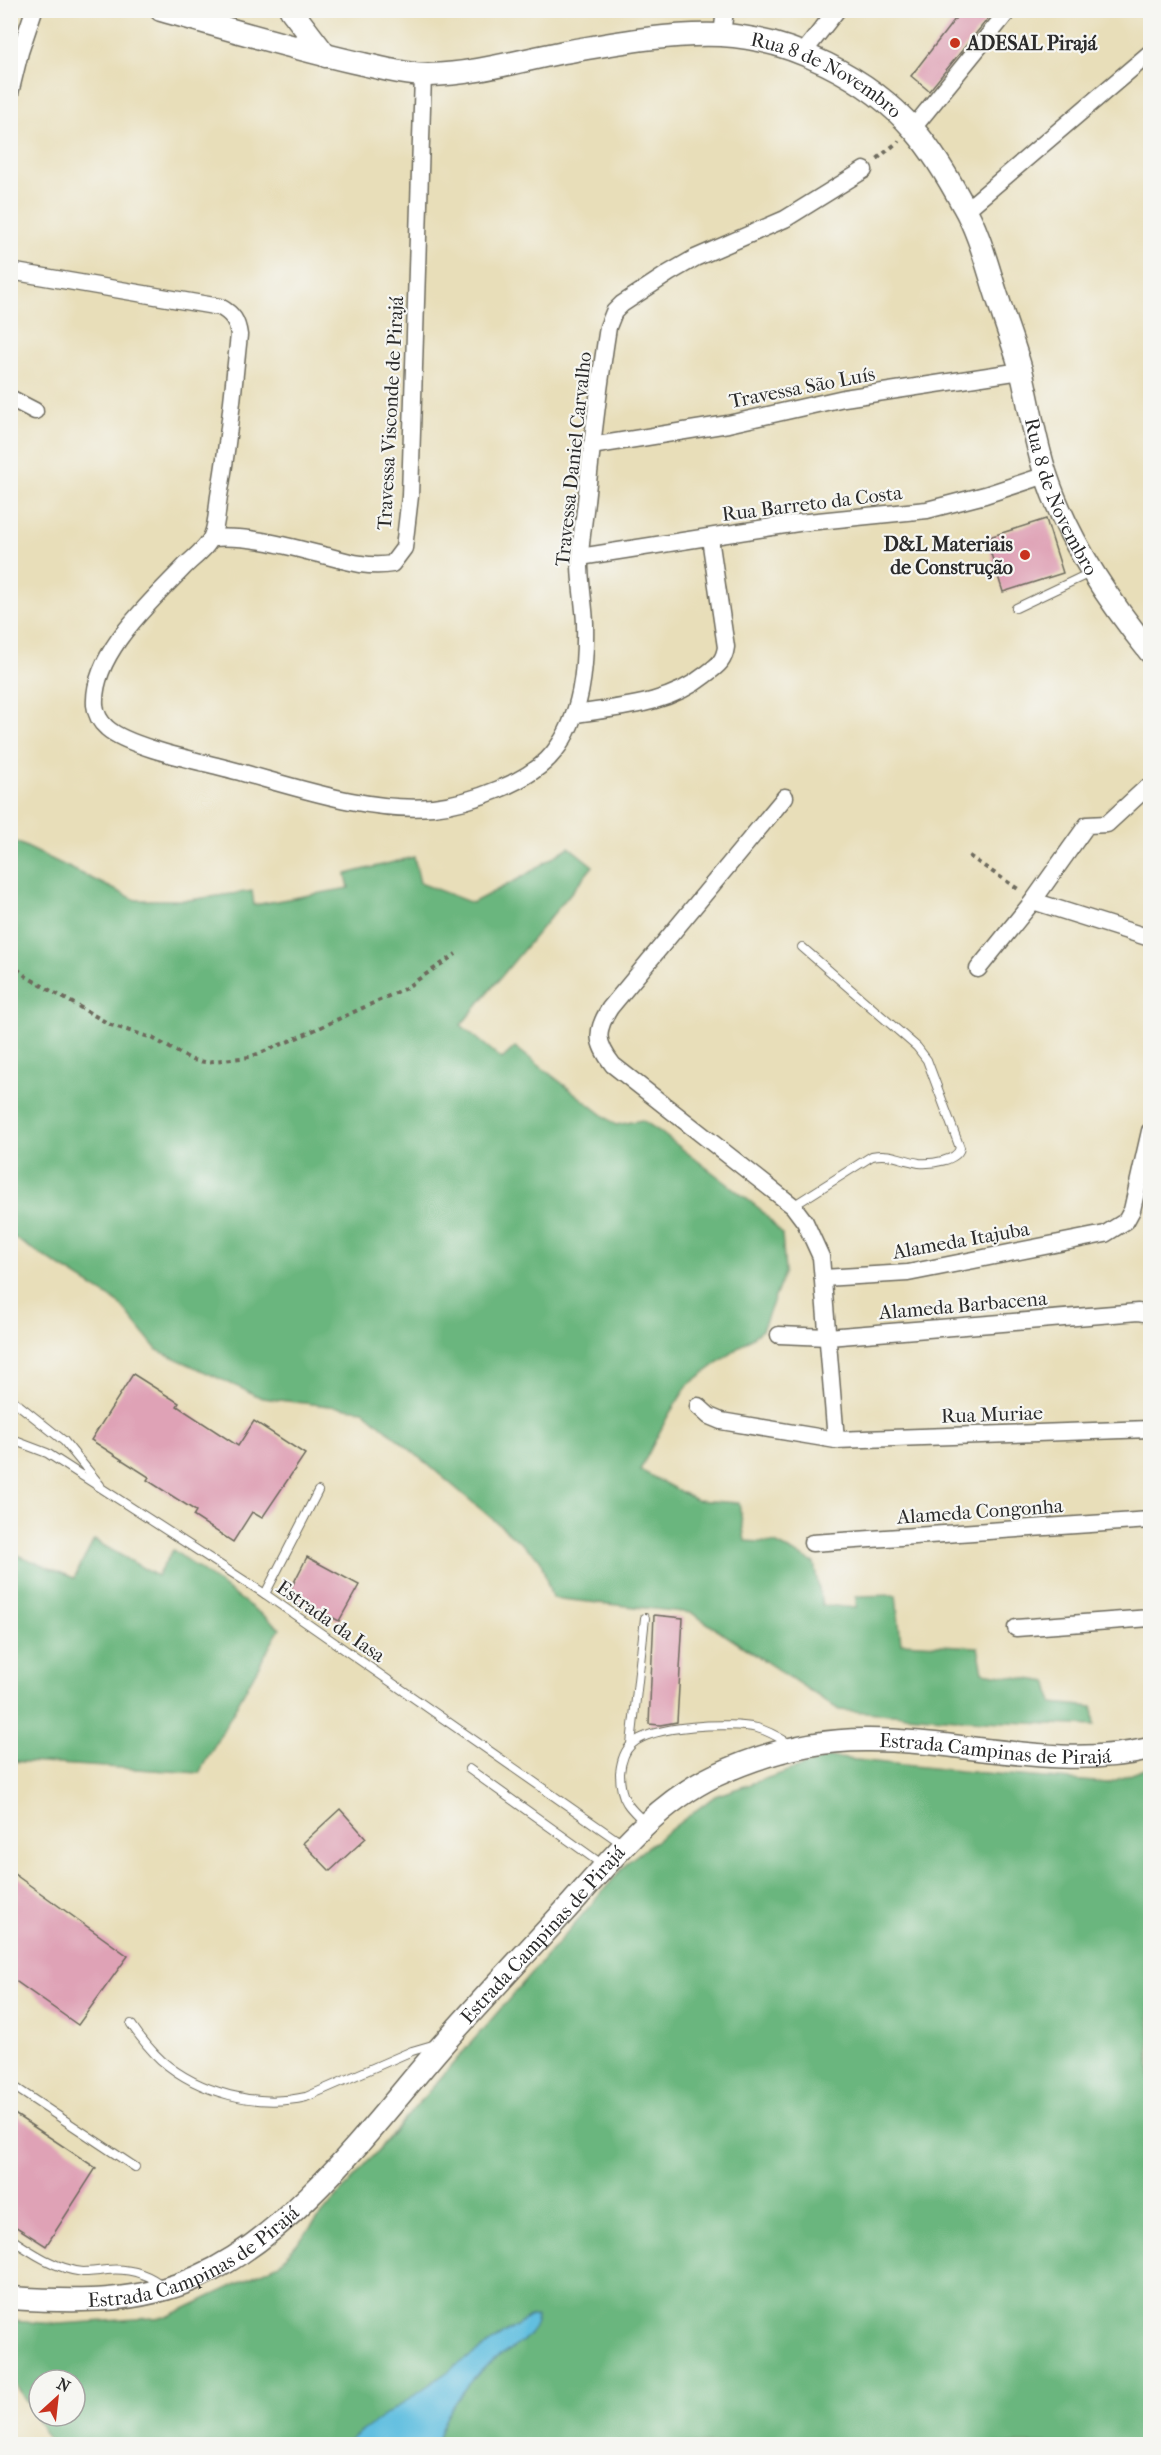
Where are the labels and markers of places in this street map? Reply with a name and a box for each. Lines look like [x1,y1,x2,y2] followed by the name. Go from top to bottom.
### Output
[965,32,1098,55] place label: ADESAL Pirajá
[948,36,962,50] marker: ADESAL Pirajá
[883,533,1014,580] place label: D&L Materiais de Construção
[1018,548,1032,562] marker: D&L Materiais de Construção

